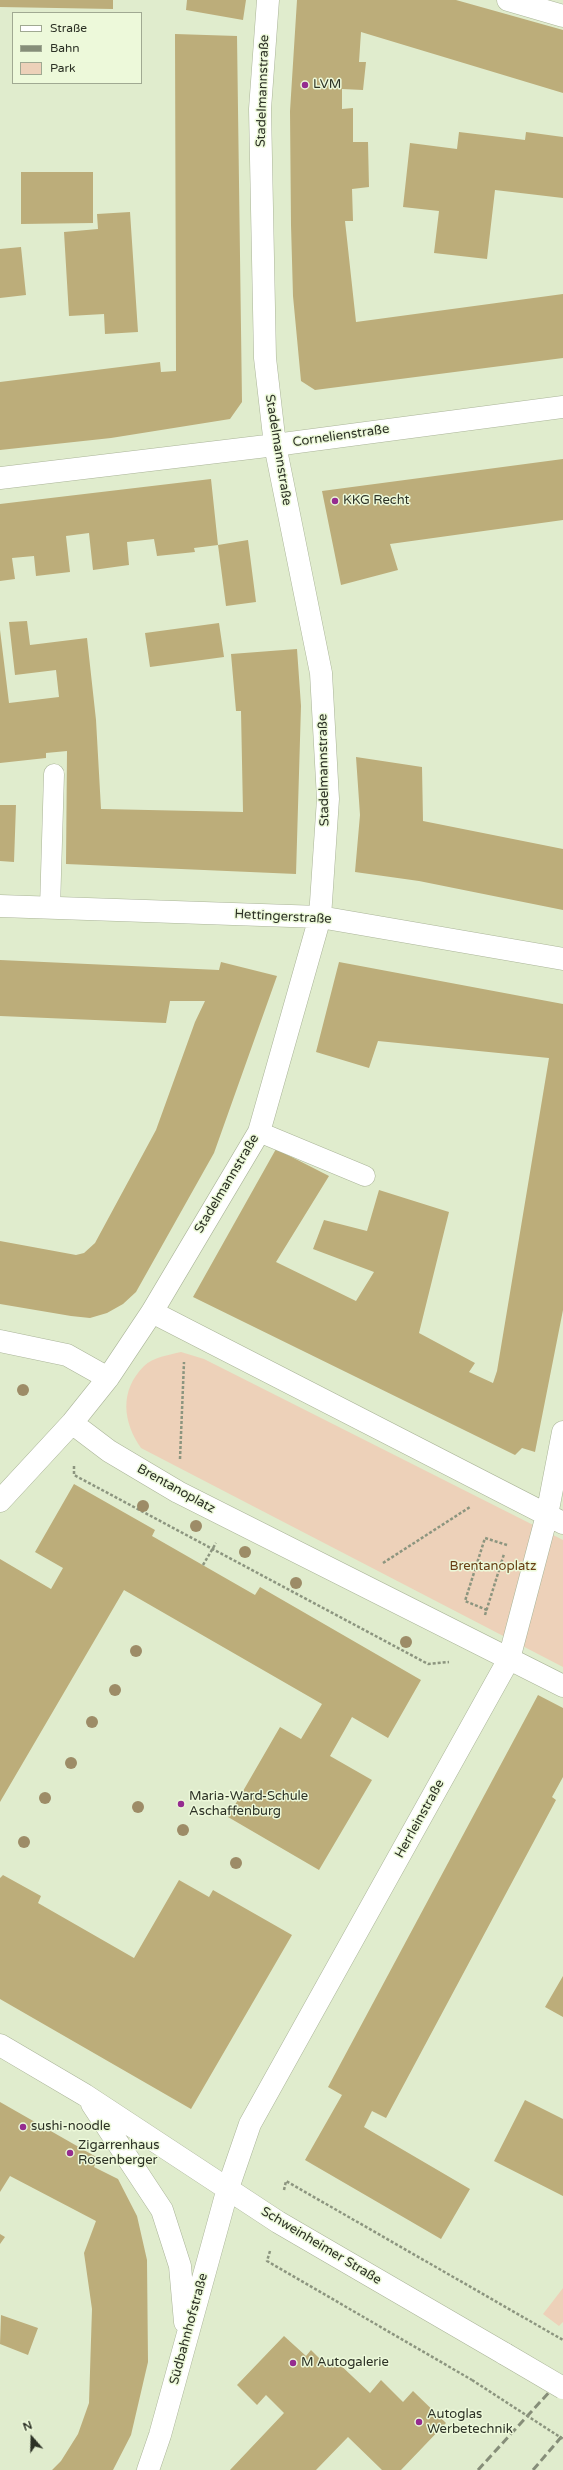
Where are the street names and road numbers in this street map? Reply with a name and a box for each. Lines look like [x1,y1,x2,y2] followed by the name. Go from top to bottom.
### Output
[253,34,273,148] street label: Stadelmannstraße
[261,393,295,507] street label: Stadelmannstraße
[292,421,390,451] street label: Cornelienstraße
[315,714,333,826] street label: Stadelmannstraße
[234,907,332,927] street label: Hettingerstraße
[191,1132,263,1236] street label: Stadelmannstraße
[134,1461,218,1517] street label: Brentanoplatz
[392,1777,448,1861] street label: Herrleinstraße
[258,2204,384,2288] street label: Schweinheimer Straße
[167,2272,211,2386] street label: Südbahnhofstraße

